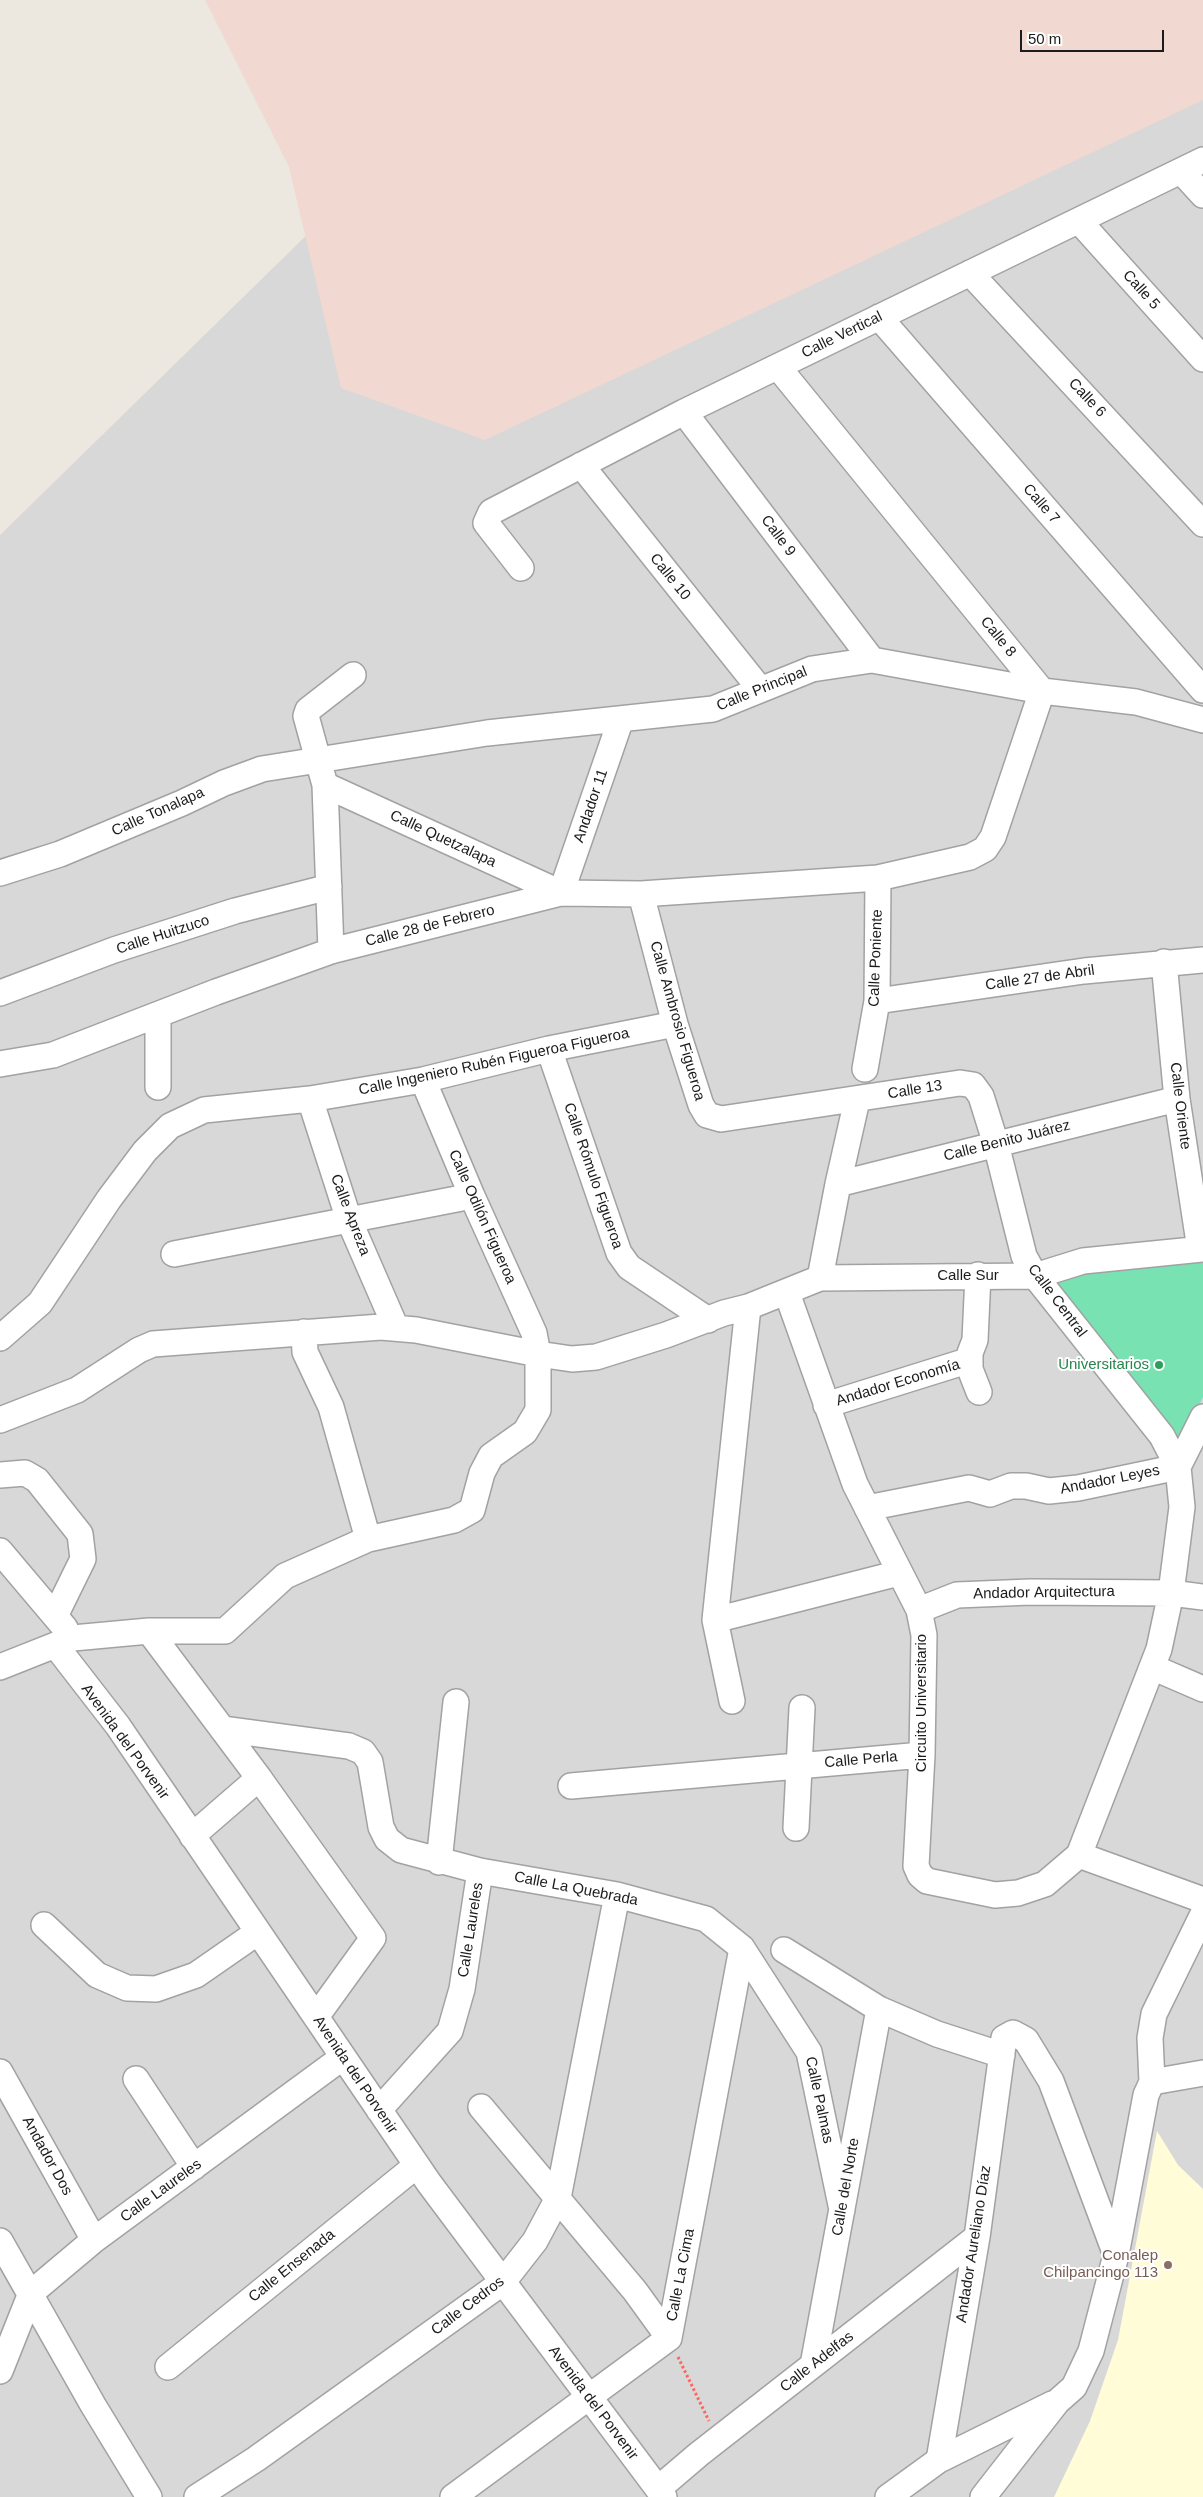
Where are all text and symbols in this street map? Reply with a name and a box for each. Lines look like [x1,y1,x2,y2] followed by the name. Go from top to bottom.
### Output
[1023,20,1167,52] scale bar
[1028,30,1061,47] text: 50 m
[1119,267,1163,313] street label: Calle 5
[799,308,885,362] street label: Calle Vertical
[1064,375,1110,421] street label: Calle 6
[1019,480,1063,528] street label: Calle 7
[757,512,799,560] street label: Calle 9
[646,550,694,604] street label: Calle 10
[976,613,1020,661] street label: Calle 8
[714,663,810,715] street label: Calle Principal
[570,767,612,845] street label: Andador 11
[109,784,207,840] street label: Calle Tonalapa
[387,807,499,871] street label: Calle Quetzalapa
[364,901,496,951] street label: Calle 28 de Febrero
[865,909,887,1007] street label: Calle Poniente
[114,911,212,959] street label: Calle Huitzuco
[646,939,708,1103] street label: Calle Ambrosio Figueroa
[984,961,1096,995] street label: Calle 27 de Abril
[357,1025,631,1099] street label: Calle Ingeniero Rubén Figueroa Figueroa
[1166,1061,1194,1151] street label: Calle Oriente
[886,1077,944,1103] street label: Calle 13
[560,1101,626,1251] street label: Calle Rómulo Figueroa
[942,1117,1072,1165] street label: Calle Benito Juárez
[444,1147,520,1287] street label: Calle Odilón Figueroa
[326,1172,374,1258] street label: Calle Apreza
[1024,1261,1090,1341] street label: Calle Central
[937,1267,999,1285] street label: Calle Sur
[834,1356,962,1410] street label: Andador Economía
[1058,1356,1149,1374] place label: Universitarios
[1153,1359,1165,1371] marker: Universitarios
[1059,1462,1161,1498] street label: Andador Leyes
[973,1583,1115,1603] street label: Andador Arquitectura
[913,1634,931,1772] street label: Circuito Universitario
[77,1681,173,1803] street label: Avenida del Porvenir
[824,1748,898,1772] street label: Calle Perla
[512,1868,640,1910] street label: Calle La Quebrada
[455,1881,487,1979] street label: Calle Laureles
[309,2013,401,2137] street label: Avenida del Porvenir
[801,2055,837,2145] street label: Calle Palmas
[18,2113,76,2199] street label: Andador Dos
[829,2137,863,2237] street label: Calle del Norte
[117,2156,205,2226] street label: Calle Laureles
[953,2164,995,2324] street label: Andador Aureliano Díaz
[245,2226,339,2306] street label: Calle Ensenada
[663,2227,699,2323] street label: Calle La Cima
[1043,2247,1158,2282] place label: Conalep Chilpancingo 113
[1162,2259,1174,2271] marker: Conalep Chilpancingo 113
[428,2273,508,2339] street label: Calle Cedros
[777,2328,857,2396] street label: Calle Adelfas
[544,2342,642,2464] street label: Avenida del Porvenir

